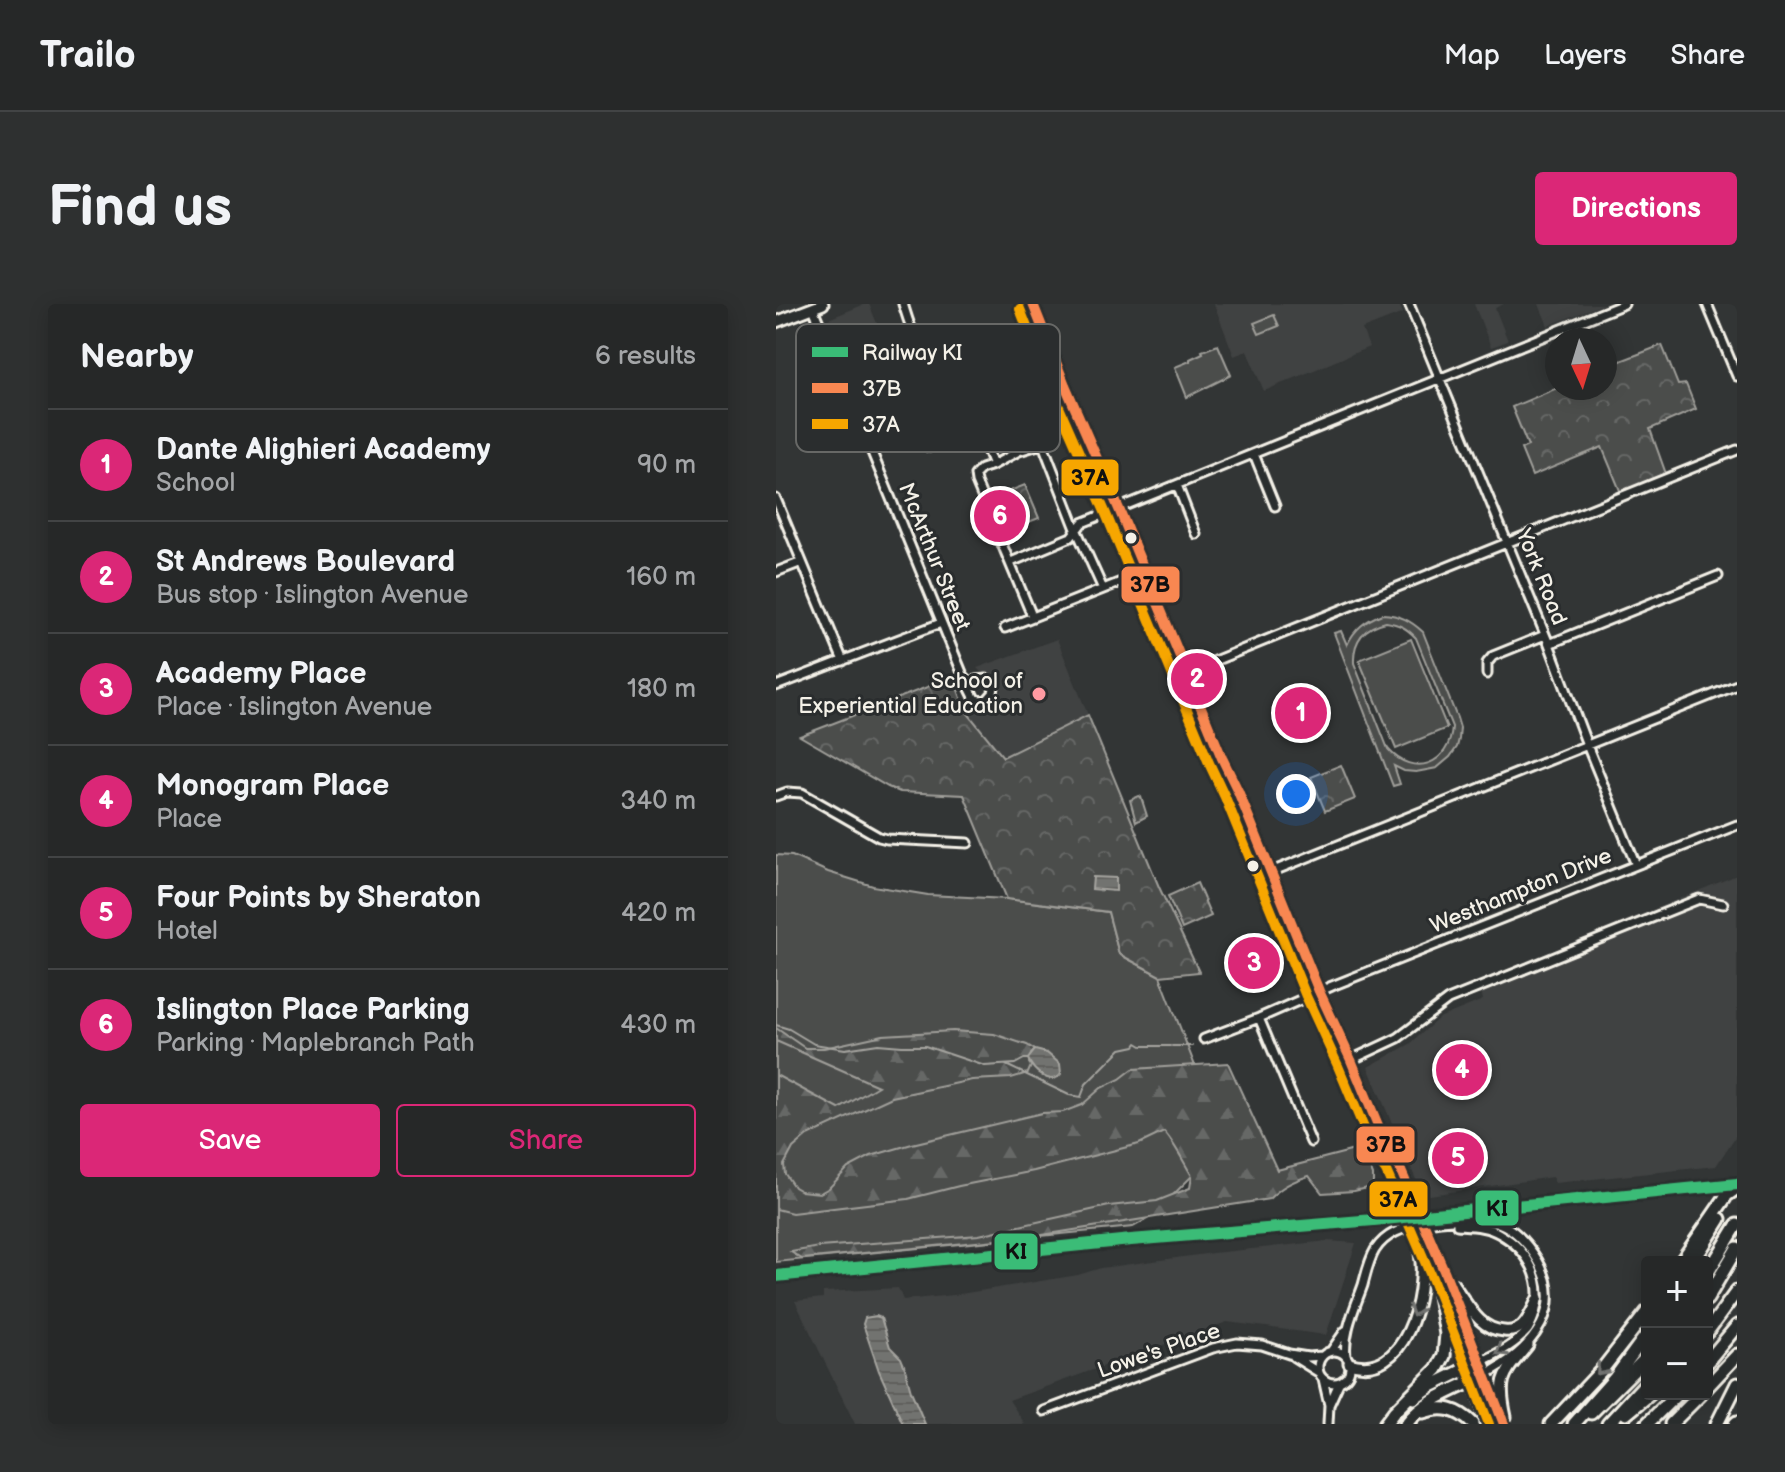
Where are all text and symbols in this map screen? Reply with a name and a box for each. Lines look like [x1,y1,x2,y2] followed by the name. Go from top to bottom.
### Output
[40,33,136,78] text: Trailo
[1444,39,1500,72] text: Map
[1544,39,1627,72] text: Layers
[1671,39,1745,72] text: Share
[1535,172,1737,245] button: Directions
[48,175,232,242] text: Find us
[796,324,1060,452] legend
[1545,328,1617,400] north arrow
[80,336,194,377] text: Nearby
[862,340,963,367] text: Railway KI
[595,341,696,372] text: 6 results
[862,376,901,403] text: 37B
[862,412,900,439] text: 37A
[156,432,490,468] text: Dante Alighieri Academy
[101,450,111,481] text: 1
[637,450,696,481] text: 90 m
[1060,458,1120,497] line badge: 37A
[1071,465,1110,492] text: 37A
[156,468,235,499] text: School
[892,479,976,635] street label: McArthur Street
[974,486,1026,546] pin: 6
[1509,524,1572,629] street label: York Road
[1123,530,1139,546] unlabelled marker
[156,544,455,580] text: St Andrews Boulevard
[98,562,114,593] text: 2
[626,562,696,593] text: 160 m
[1120,565,1181,604] line badge: 37B
[1130,572,1170,599] text: 37B
[156,580,468,611] text: Bus stop · Islington Avenue
[1171,649,1223,709] pin: 2
[156,656,366,692] text: Academy Place
[798,668,1023,720] place label: School of Experiential Education
[98,674,114,705] text: 3
[627,674,696,705] text: 180 m
[1275,683,1327,743] pin: 1
[1030,685,1048,703] marker: School of Experiential Education
[156,692,432,723] text: Place · Islington Avenue
[156,768,389,804] text: Monogram Place
[1276,774,1316,814] your location
[98,786,114,817] text: 4
[620,786,696,817] text: 340 m
[156,804,222,835] text: Place
[1426,842,1616,940] street label: Westhampton Drive
[1245,858,1261,874] unlabelled marker
[156,880,481,916] text: Four Points by Sheraton
[98,898,114,929] text: 5
[621,898,696,929] text: 420 m
[156,916,218,947] text: Hotel
[1228,933,1280,993] pin: 3
[156,992,470,1028] text: Islington Place Parking
[98,1010,114,1041] text: 6
[620,1010,696,1041] text: 430 m
[156,1028,475,1059] text: Parking · Maplebranch Path
[1436,1040,1488,1100] pin: 4
[80,1104,380,1177] button: Save
[396,1104,696,1177] button: Share
[1355,1125,1416,1164] line badge: 37B
[1432,1128,1484,1188] pin: 5
[1366,1132,1406,1159] text: 37B
[1368,1180,1429,1218] line badge: 37A
[1379,1187,1418,1214] text: 37A
[1474,1189,1520,1227] line badge: KI
[1486,1196,1508,1223] text: KI
[993,1232,1039,1271] line badge: KI
[1005,1239,1027,1266] text: KI
[1641,1256,1713,1400] map controls
[1641,1256,1713,1328] button: +
[1408,1303,1424,1317] one-way arrow
[1094,1317,1224,1385] street label: Lowe's Place
[1641,1328,1713,1400] button: −
[1495,1341,1509,1356] one-way arrow
[1596,1361,1611,1376] one-way arrow

